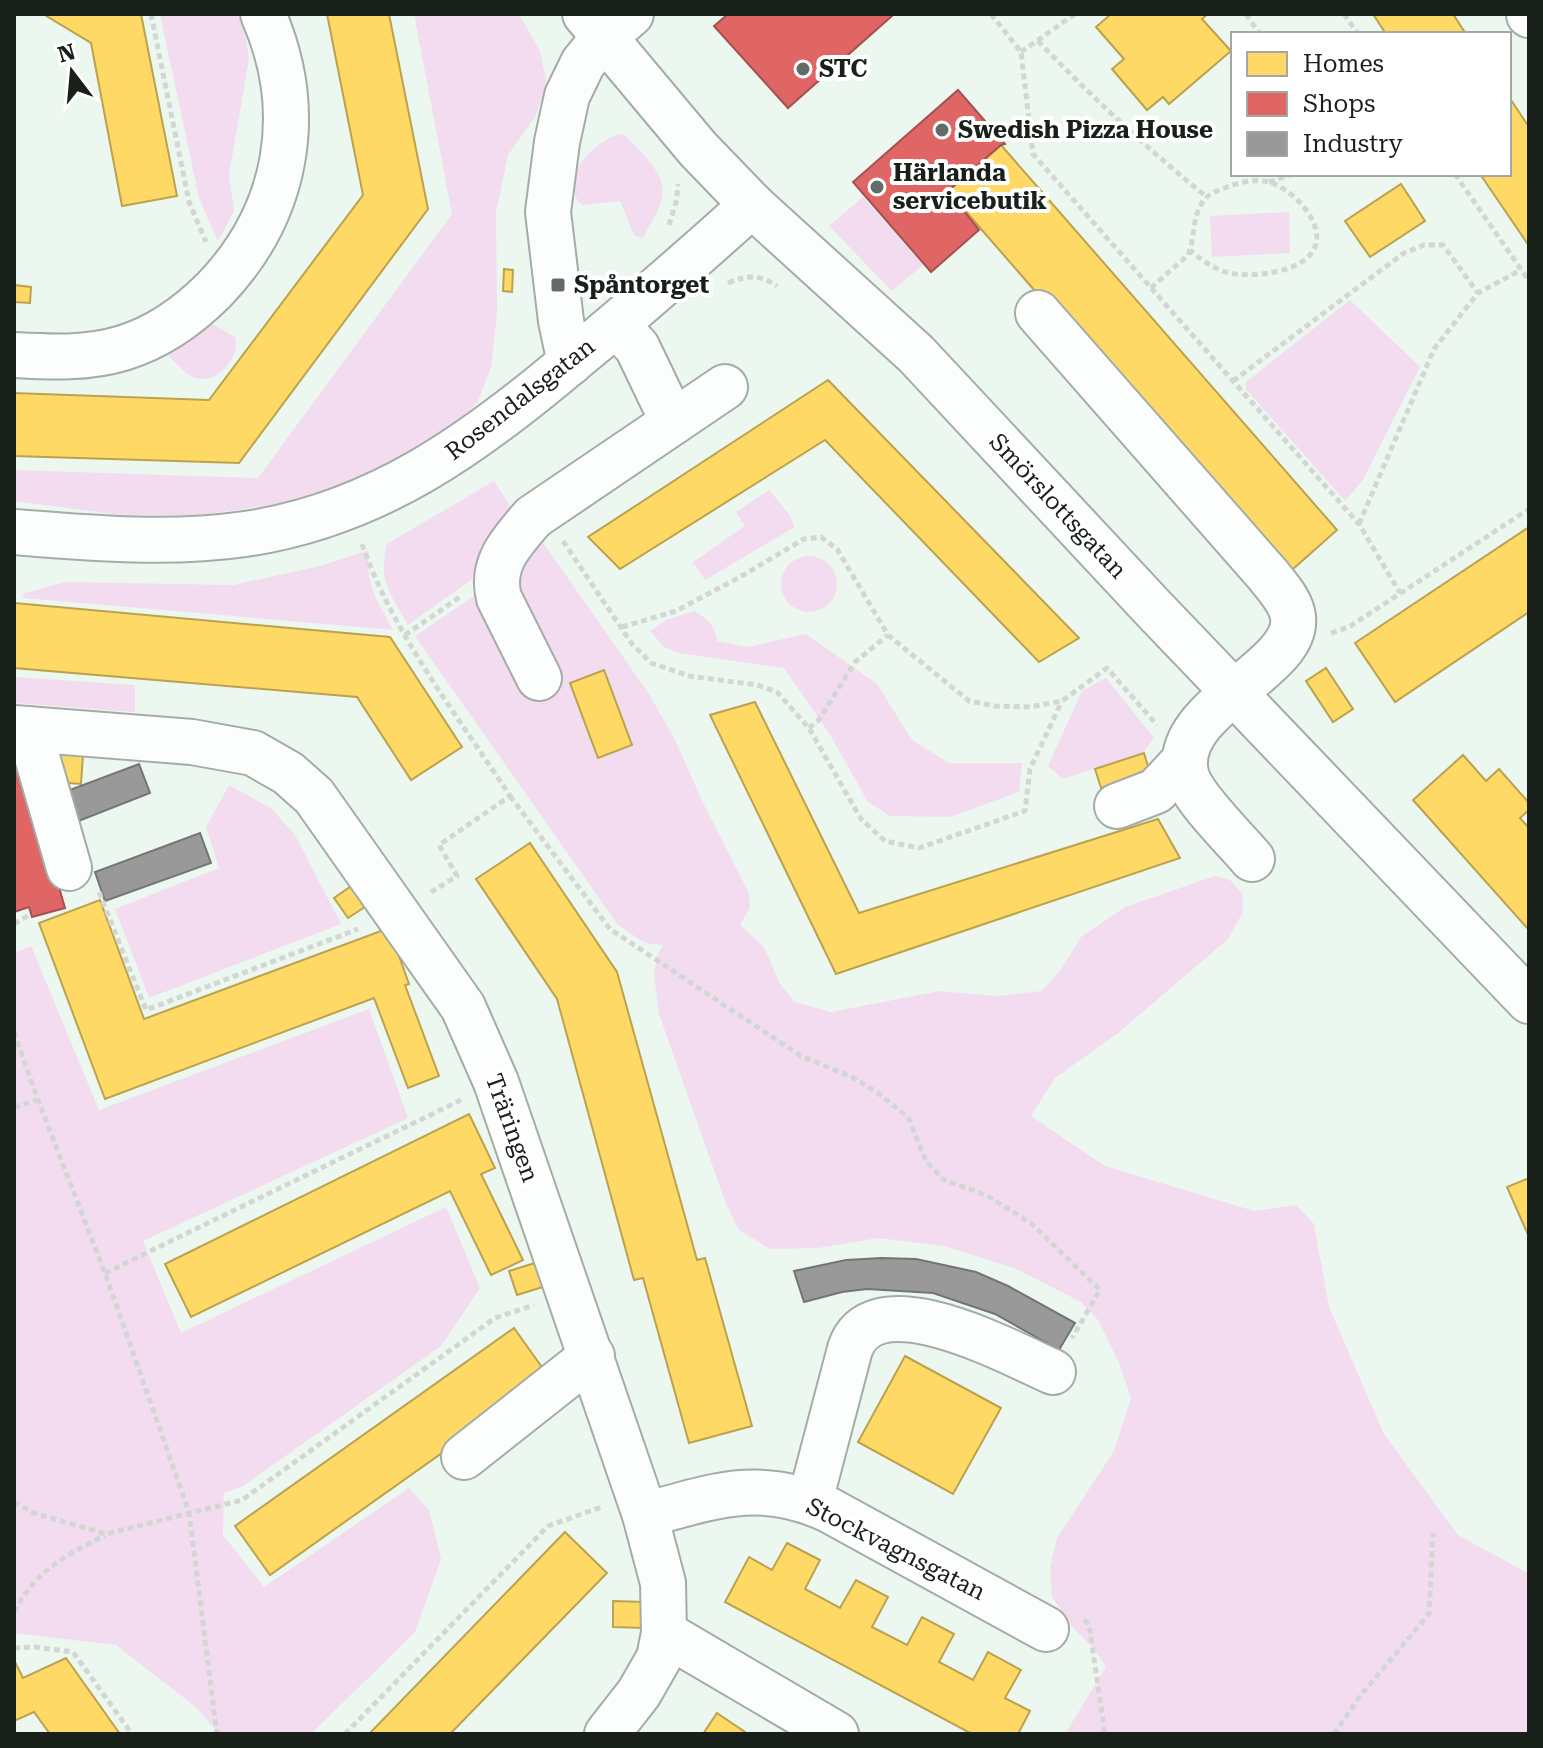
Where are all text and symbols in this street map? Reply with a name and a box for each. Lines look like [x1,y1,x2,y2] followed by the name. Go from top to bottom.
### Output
[32,32,112,112] north arrow
[1231,32,1511,176] legend
[55,39,78,68] text: N
[1303,50,1384,78] text: Homes
[819,55,867,83] place label: STC
[794,60,812,78] marker: STC
[1303,90,1375,118] text: Shops
[958,116,1213,144] place label: Swedish Pizza House
[933,121,951,139] marker: Swedish Pizza House
[1303,130,1404,158] text: Industry
[893,159,1047,215] place label: Härlanda servicebutik
[868,178,886,196] marker: Härlanda servicebutik
[574,271,709,299] place label: Spåntorget
[549,276,567,294] marker: Spåntorget
[440,332,600,466] street label: Rosendalsgatan
[984,428,1132,584] street label: Smörslottsgatan
[479,1070,545,1186] street label: Träringen
[802,1492,990,1606] street label: Stockvagnsgatan

